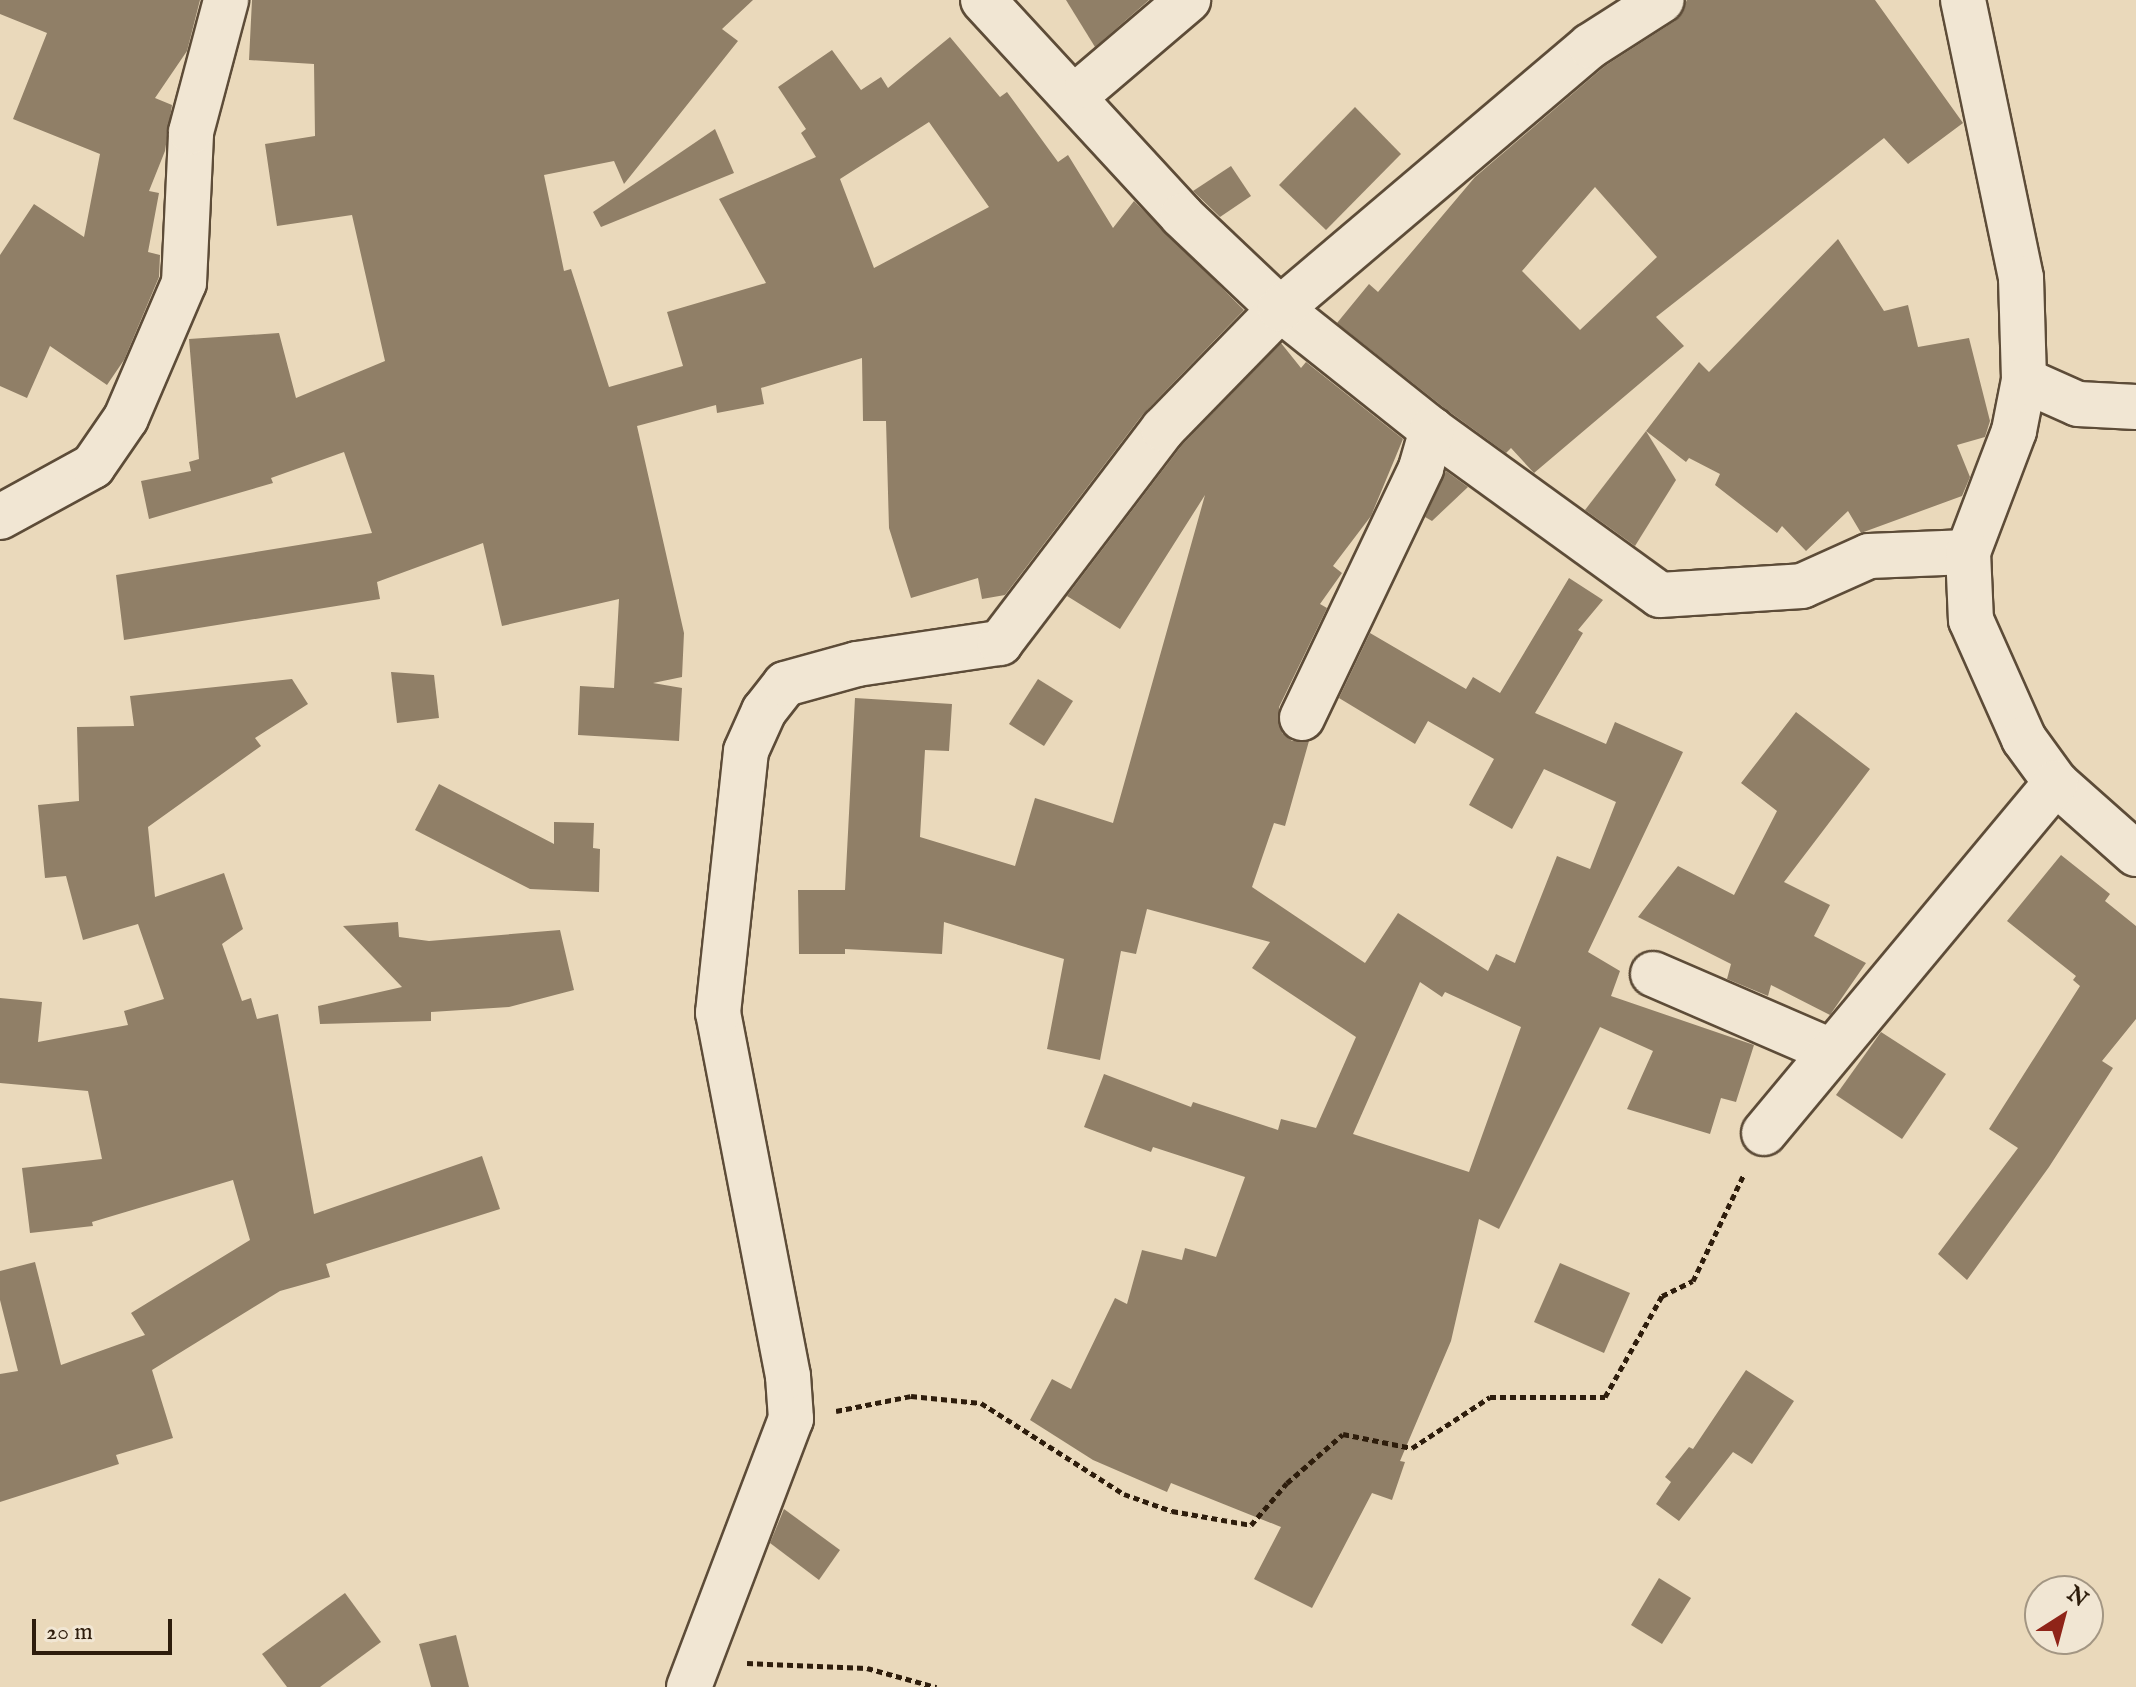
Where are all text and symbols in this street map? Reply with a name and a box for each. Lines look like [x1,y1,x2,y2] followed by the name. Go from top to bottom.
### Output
[2024,1575,2104,1655] north arrow
[2061,1580,2093,1614] text: N
[36,1603,176,1653] scale bar
[46,1617,93,1648] text: 20 m

